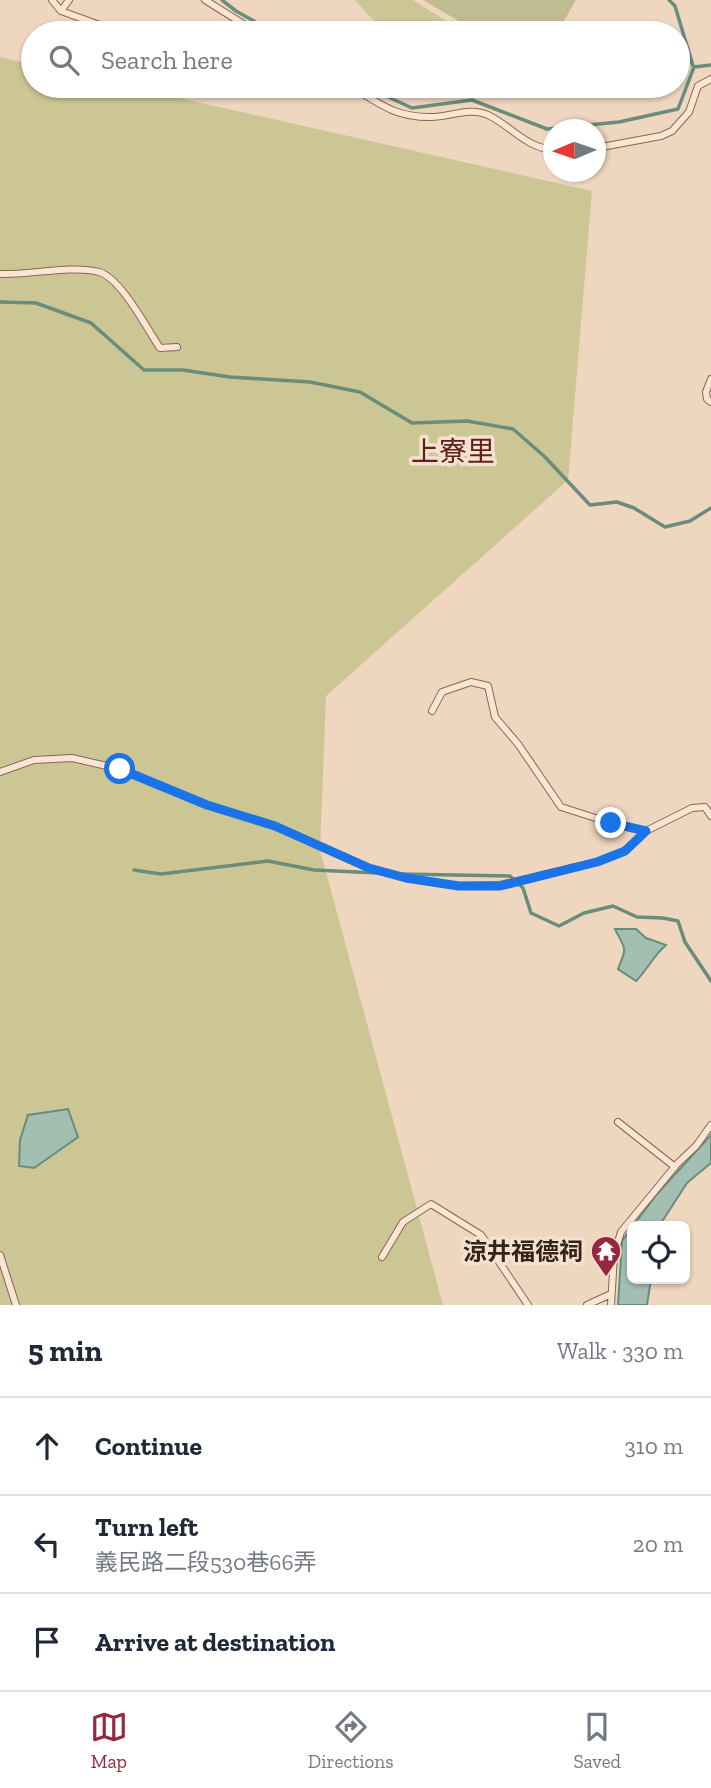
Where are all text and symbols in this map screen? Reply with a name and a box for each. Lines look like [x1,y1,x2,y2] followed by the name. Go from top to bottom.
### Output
[21,21,690,98] search box
[45,41,83,79] icon: search
[101,44,233,76] text: Search here
[543,119,606,182] north arrow
[411,435,495,468] district label: 上寮里
[104,753,135,784] route start
[595,807,626,838] route end
[627,1221,690,1284] map controls
[627,1221,690,1284] button: locate
[589,1234,623,1278] temple icon: 涼井福德祠
[463,1237,583,1266] place label: 涼井福德祠
[28,1333,102,1369] text: 5 min
[557,1337,683,1365] text: Walk · 330 m
[28,1427,66,1465] icon: ahead
[95,1430,202,1462] text: Continue
[625,1432,683,1460] text: 310 m
[95,1511,198,1543] text: Turn left
[28,1525,66,1563] icon: left
[633,1530,683,1558] text: 20 m
[95,1548,317,1576] text: 義民路二段530巷66弄
[28,1623,66,1661] icon: arrive
[95,1626,335,1658] text: Arrive at destination
[90,1708,128,1773] tab: Map
[308,1708,394,1773] tab: Directions
[573,1708,621,1773] tab: Saved

